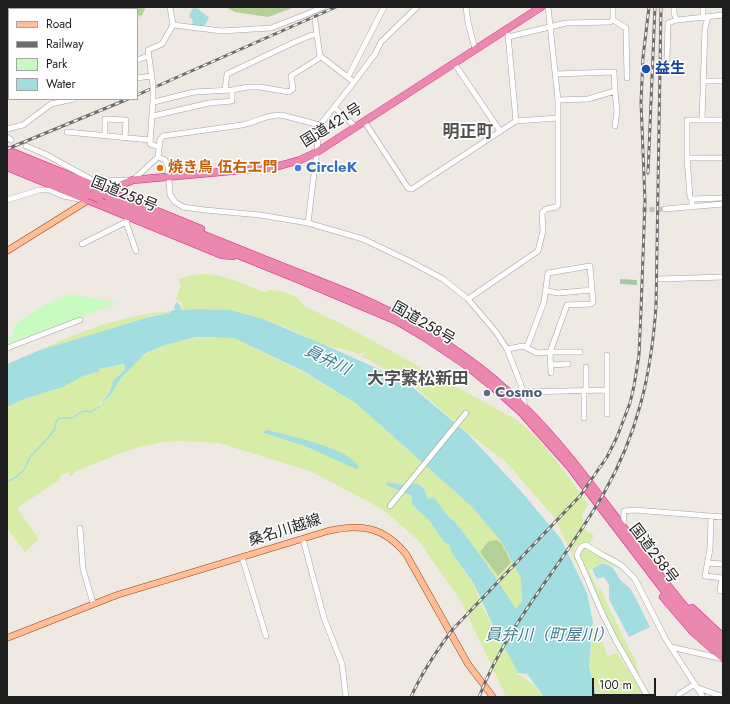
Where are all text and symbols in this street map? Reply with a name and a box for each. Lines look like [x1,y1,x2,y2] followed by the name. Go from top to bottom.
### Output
[8,8,138,100] legend
[46,15,72,33] text: Road
[46,35,84,53] text: Railway
[46,55,67,73] text: Park
[655,60,685,78] place label: 益生
[640,63,652,75] marker: 益生
[46,75,76,93] text: Water
[298,100,366,152] street label: 国道421号
[443,123,493,143] district label: 明正町
[168,159,277,177] place label: 焼き鳥 伍右エ門
[306,159,357,177] place label: CircleK
[155,163,165,173] marker: 焼き鳥 伍右エ門
[293,163,303,173] marker: CircleK
[88,174,160,216] street label: 国道258号
[388,299,458,349] street label: 国道258号
[301,342,353,380] water label: 員弁川
[367,370,469,390] district label: 大字繁松新田
[495,384,542,402] place label: Cosmo
[482,388,492,398] marker: Cosmo
[247,511,323,551] street label: 桑名川越線
[625,521,681,587] street label: 国道258号
[485,626,613,646] water label: 員弁川（町屋川）
[594,670,658,696] scale bar
[599,676,632,694] text: 100 m

